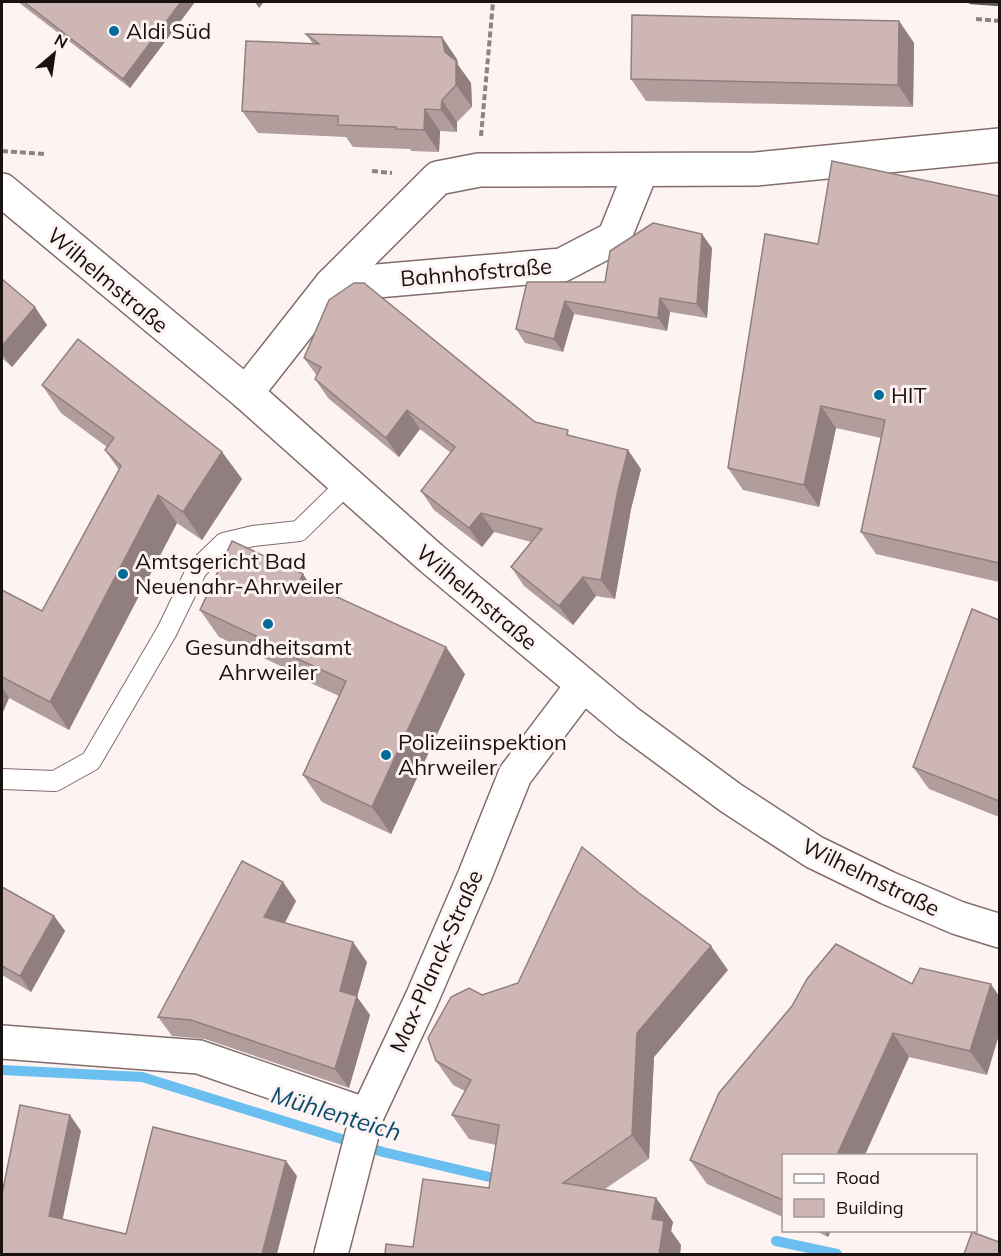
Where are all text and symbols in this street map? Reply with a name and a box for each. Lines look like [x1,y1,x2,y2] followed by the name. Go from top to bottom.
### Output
[126,17,211,45] place label: Aldi Süd
[24,24,84,84] north arrow
[107,24,121,38] marker: Aldi Süd
[51,29,71,53] text: N
[42,221,174,339] street label: Wilhelmstraße
[399,251,553,293] street label: Bahnhofstraße
[891,381,927,409] place label: HIT
[872,388,886,402] marker: HIT
[411,538,543,656] street label: Wilhelmstraße
[135,547,343,600] place label: Amtsgericht Bad Neuenahr-Ahrweiler
[116,567,130,581] marker: Amtsgericht Bad Neuenahr-Ahrweiler
[261,617,275,631] marker: Gesundheitsamt Ahrweiler
[185,633,352,686] place label: Gesundheitsamt Ahrweiler
[398,728,567,781] place label: Polizeiinspektion Ahrweiler
[379,748,393,762] marker: Polizeiinspektion Ahrweiler
[798,832,944,922] street label: Wilhelmstraße
[383,865,489,1057] street label: Max-Planck-Straße
[268,1079,405,1147] water label: Mühlenteich
[782,1154,977,1232] legend
[836,1166,880,1189] text: Road
[836,1196,904,1219] text: Building

